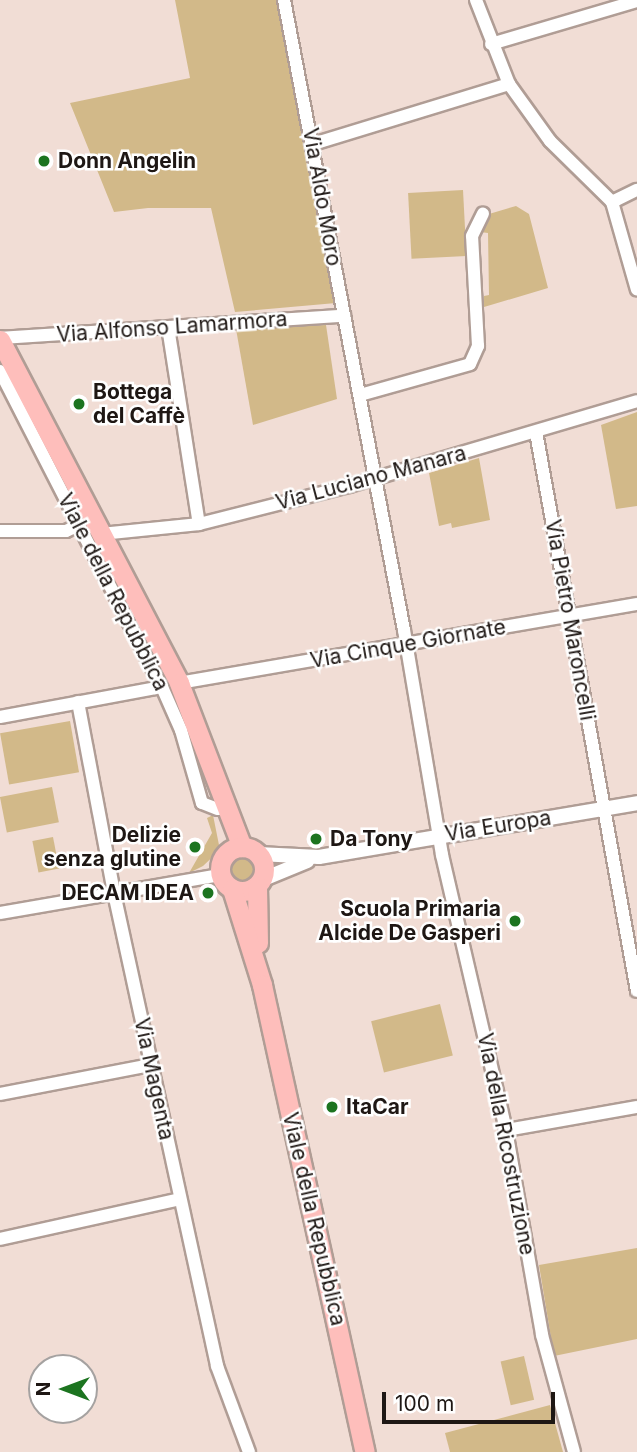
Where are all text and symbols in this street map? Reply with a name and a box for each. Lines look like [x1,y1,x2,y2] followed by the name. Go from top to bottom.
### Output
[297,126,347,268] street label: Via Aldo Moro
[58,148,196,174] place label: Donn Angelin
[36,153,52,169] marker: Donn Angelin
[56,306,288,348] street label: Via Alfonso Lamarmora
[93,379,185,429] place label: Bottega del Caffè
[71,396,87,412] marker: Bottega del Caffè
[273,440,469,516] street label: Via Luciano Manara
[52,489,174,695] street label: Viale della Repubblica
[540,517,600,723] street label: Via Pietro Maroncelli
[308,614,508,674] street label: Via Cinque Giornate
[443,805,553,847] street label: Via Europa
[43,822,181,872] place label: Delizie senza glutine
[330,826,413,852] place label: Da Tony
[308,831,324,847] marker: Da Tony
[187,839,203,855] marker: Delizie senza glutine
[61,880,194,906] place label: DECAM IDEA
[200,885,216,901] marker: DECAM IDEA
[318,896,501,946] place label: Scuola Primaria Alcide De Gasperi
[507,913,523,929] marker: Scuola Primaria Alcide De Gasperi
[129,1016,179,1142] street label: Via Magenta
[472,1031,540,1257] street label: Via della Ricostruzione
[346,1094,408,1120] place label: ItaCar
[324,1099,340,1115] marker: ItaCar
[277,1110,351,1328] street label: Viale della Repubblica
[28,1354,98,1424] north arrow
[385,1378,558,1422] scale bar
[32,1382,55,1396] text: N
[395,1391,454,1416] text: 100 m

